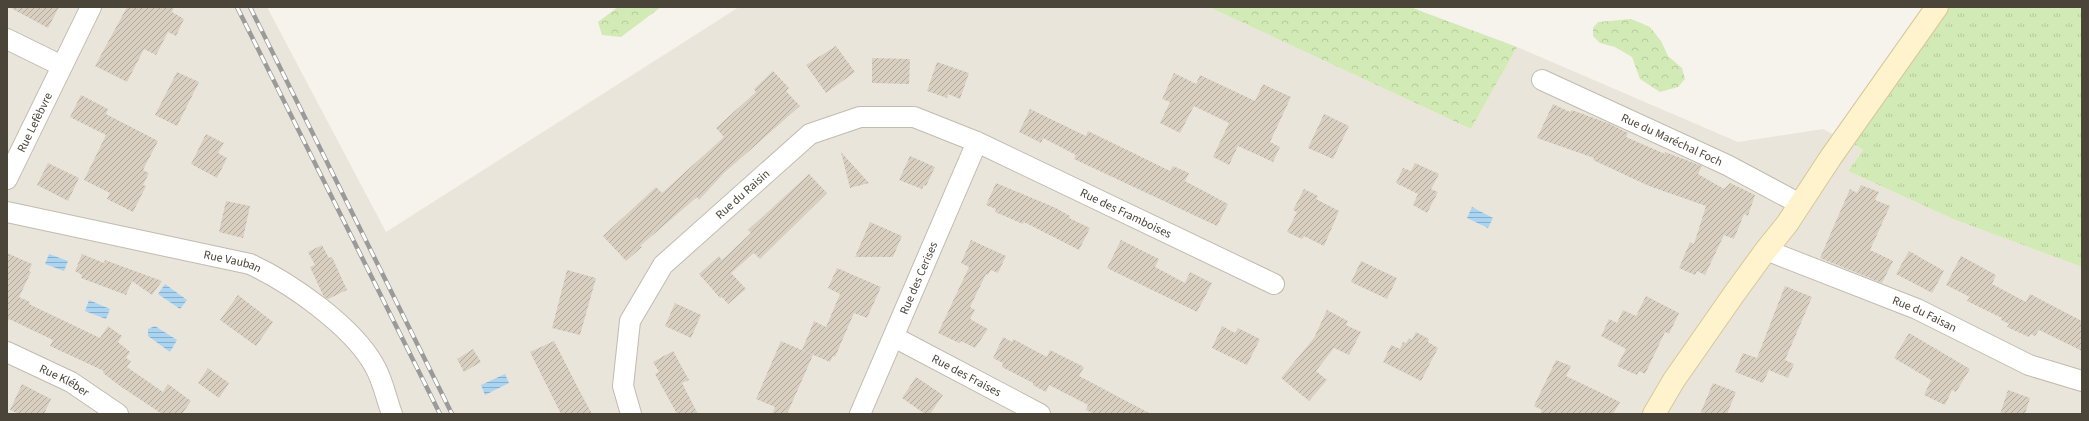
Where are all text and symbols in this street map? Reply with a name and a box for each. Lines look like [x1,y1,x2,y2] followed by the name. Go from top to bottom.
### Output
[13,89,57,155] street label: Rue Lefèbvre
[1618,109,1725,170] street label: Rue du Maréchal Foch
[712,165,773,223] street label: Rue du Raisin
[1077,184,1174,242] street label: Rue des Framboises
[895,239,942,317] street label: Rue des Cerises
[202,246,265,277] street label: Rue Vauban
[1890,292,1960,336] street label: Rue du Faisan
[929,350,1004,401] street label: Rue des Fraises
[37,360,93,401] street label: Rue Kléber

